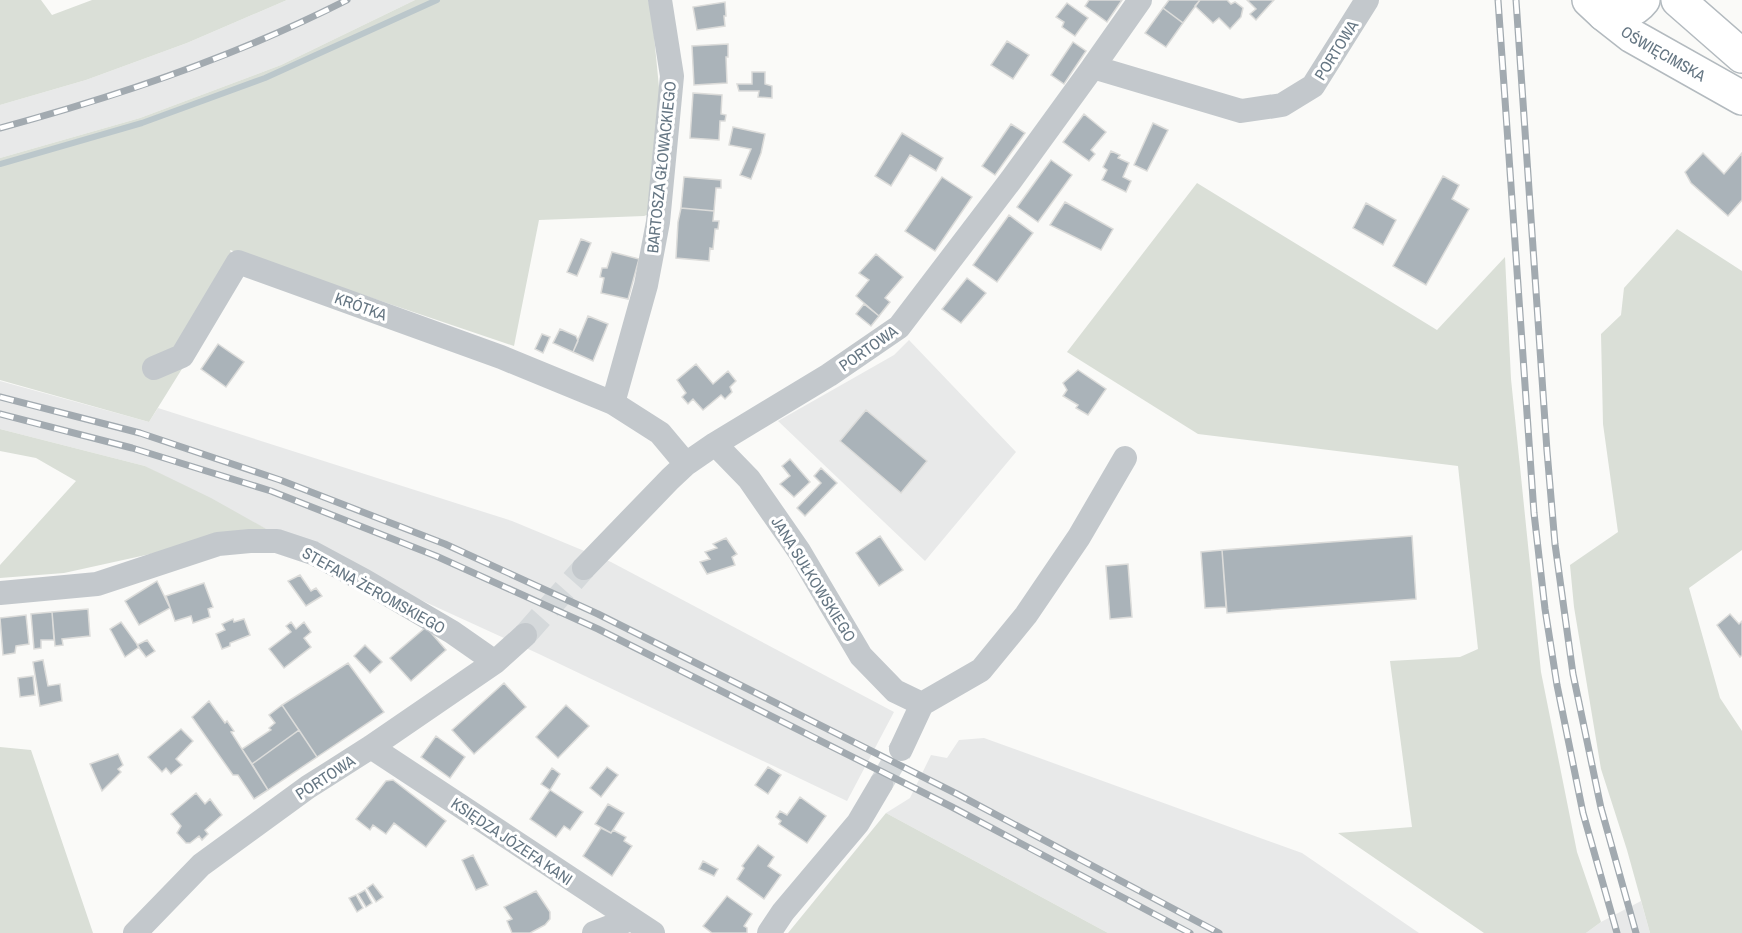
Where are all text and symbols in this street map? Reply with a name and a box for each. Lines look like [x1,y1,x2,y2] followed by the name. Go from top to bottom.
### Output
[1309,16,1363,84] street label: PORTOWA
[1616,20,1710,86] street label: OŚWIĘCIMSKA
[641,80,681,254] street label: BARTOSZA GŁOWACKIEGO
[332,286,390,326] street label: KRÓTKA
[834,320,902,376] street label: PORTOWA
[767,512,861,646] street label: JANA SUŁKOWSKIEGO
[299,541,449,639] street label: STEFANA ŻEROMSKIEGO
[291,749,359,804] street label: PORTOWA
[447,792,577,890] street label: KSIĘDZA JÓZEFA KANI

